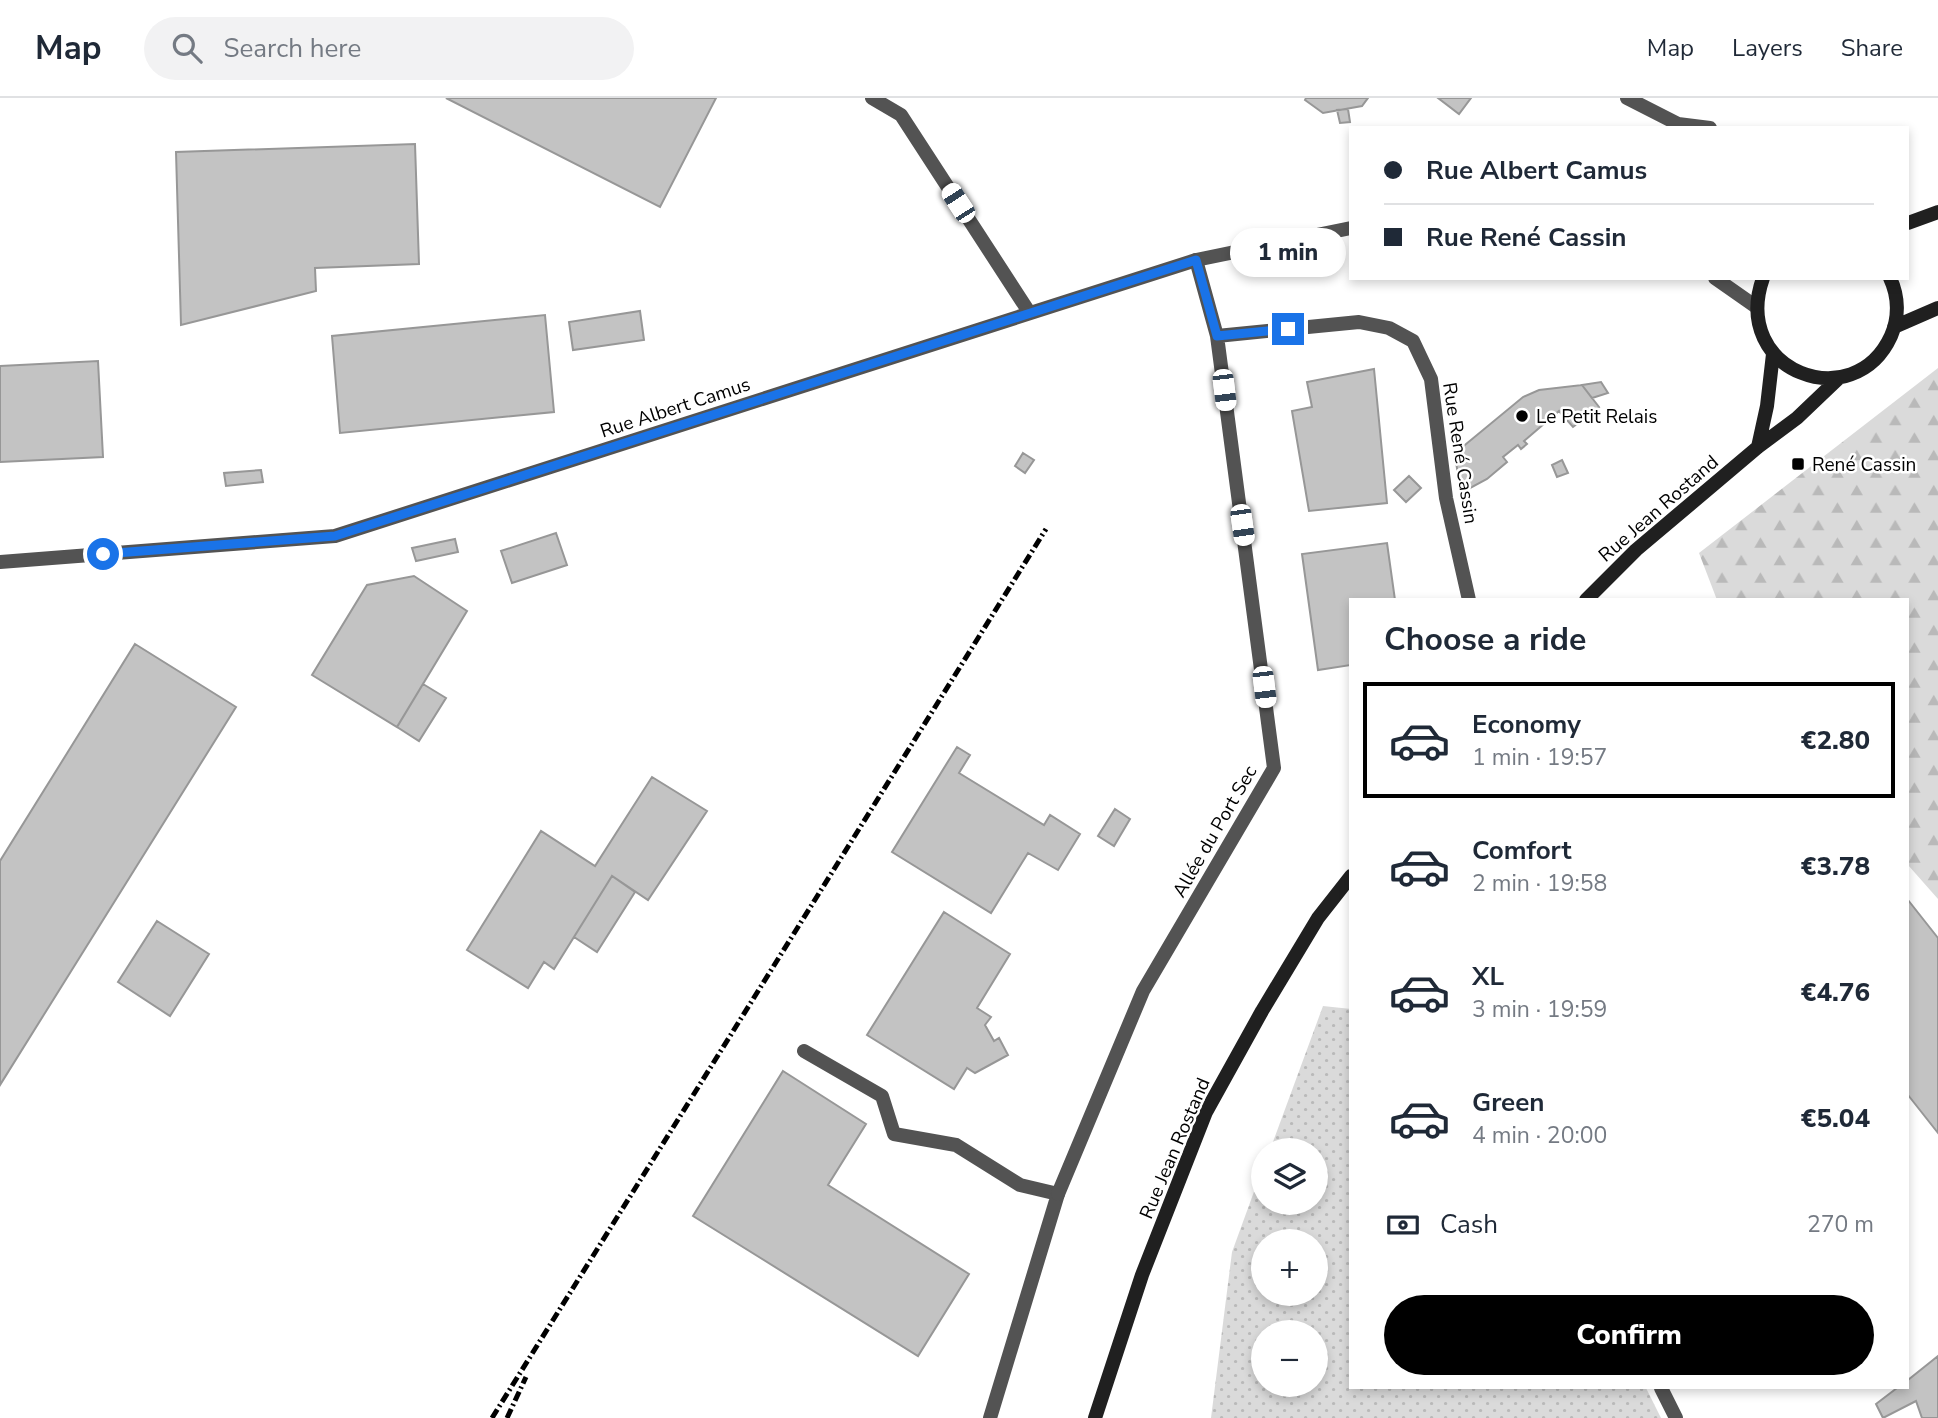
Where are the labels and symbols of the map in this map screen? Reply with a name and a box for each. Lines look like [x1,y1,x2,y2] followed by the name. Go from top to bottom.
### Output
[938,180,979,226] car
[1230,228,1346,276] callout: 1 min
[1272,313,1304,345] route end
[1212,368,1237,412] car
[597,371,754,444] street label: Rue Albert Camus
[1436,381,1484,526] street label: Rue René Cassin
[1536,404,1657,430] place label: Le Petit Relais
[1514,408,1530,424] marker: Le Petit Relais
[1593,449,1724,568] street label: Rue Jean Rostand
[1812,452,1916,478] place label: René Cassin
[1790,456,1806,472] marker: René Cassin
[1229,503,1256,547] car
[87,538,119,570] route start
[1252,665,1277,709] car
[1167,761,1263,902] street label: Allée du Port Sec
[1133,1074,1216,1223] street label: Rue Jean Rostand

